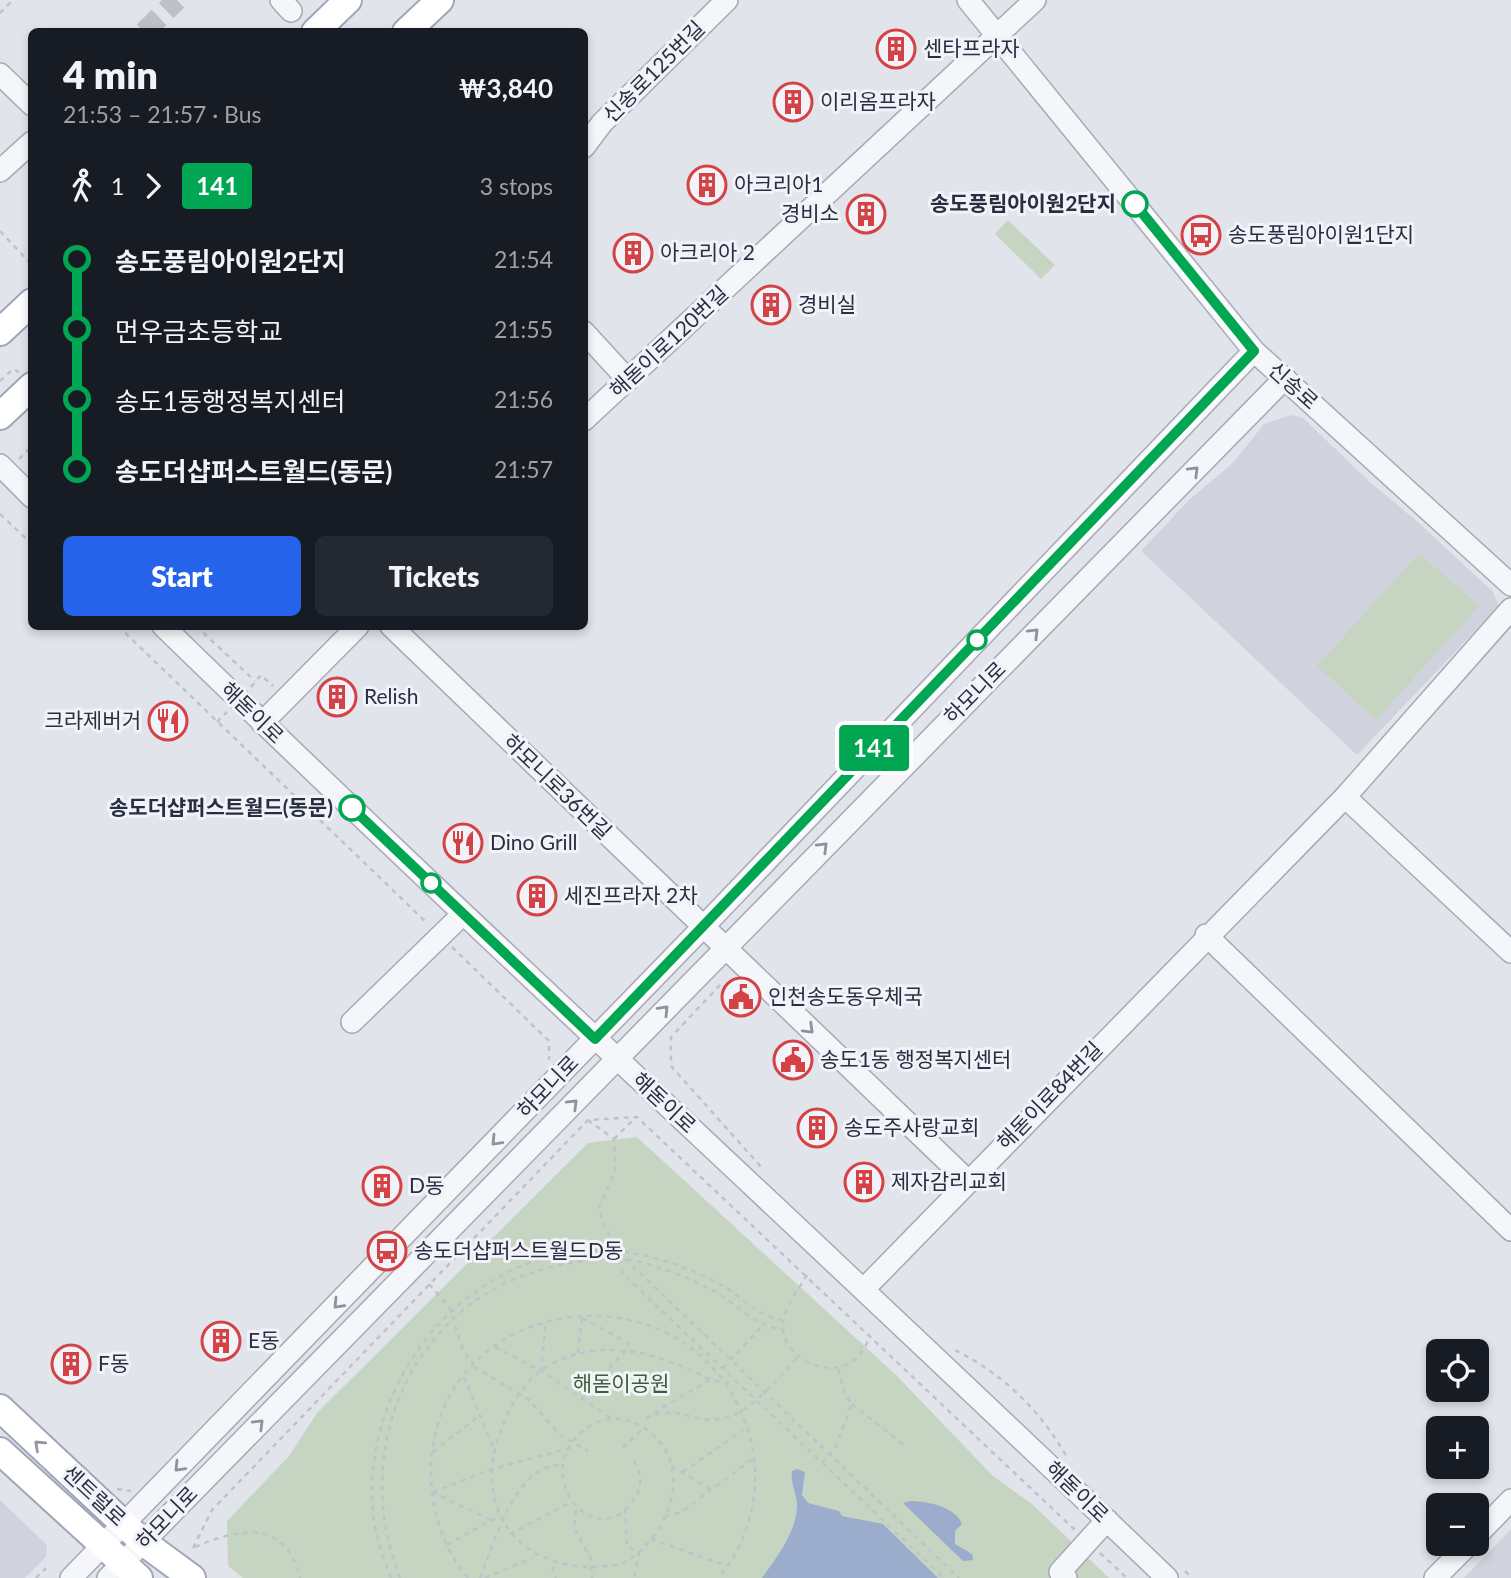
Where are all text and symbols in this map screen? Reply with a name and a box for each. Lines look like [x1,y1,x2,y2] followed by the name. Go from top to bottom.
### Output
[597,15,709,127] street label: 신송로125번길
[875,28,917,70] building icon: 센타프라자
[923,35,1020,60] place label: 센타프라자
[63,51,158,97] text: 4 min
[459,72,553,104] text: ₩3,840
[772,81,814,123] building icon: 이리옴프라자
[820,88,936,113] place label: 이리옴프라자
[63,100,262,128] text: 21:53 – 21:57 · Bus
[686,164,728,206] building icon: 아크리아1
[63,167,101,205] icon: walk
[134,167,172,205] icon: forward
[196,171,238,200] text: 141
[734,171,823,196] place label: 아크리아1
[111,172,124,200] text: 1
[480,172,553,200] text: 3 stops
[930,190,1116,215] place label: 송도풍림아이원2단지
[1122,191,1148,217] marker: 송도풍림아이원2단지
[845,193,887,235] building icon: 경비소
[781,200,839,225] place label: 경비소
[1180,214,1222,256] bus stop icon: 송도풍림아이원1단지
[1228,221,1414,246] place label: 송도풍림아이원1단지
[612,232,654,274] building icon: 아크리아 2
[660,239,755,264] place label: 아크리아 2
[115,245,345,277] text: 송도풍림아이원2단지
[494,245,553,273] text: 21:54
[604,280,732,402] street label: 해돋이로120번길
[750,284,792,326] building icon: 경비실
[798,291,856,316] place label: 경비실
[115,315,282,347] text: 먼우금초등학교
[494,315,553,343] text: 21:55
[1264,356,1324,414] street label: 신송로
[115,385,345,417] text: 송도1동행정복지센터
[494,385,553,413] text: 21:56
[115,455,392,487] text: 송도더샵퍼스트월드(동문)
[494,455,553,483] text: 21:57
[1185,466,1198,479] one-way arrow
[63,536,301,616] button: Start
[315,536,553,616] button: Tickets
[1026,629,1038,641] one-way arrow
[967,630,987,650] unlabelled marker
[938,656,1010,728] street label: 하모니로
[217,676,290,748] street label: 해돋이로
[316,676,358,718] building icon: Relish
[364,683,418,708] place label: Relish
[147,700,189,742] restaurant icon: 크라제버거
[44,707,141,732] place label: 크라제버거
[834,725,914,771] line badge: 141
[499,728,617,844] street label: 하모니로36번길
[853,733,895,762] text: 141
[109,794,333,819] place label: 송도더샵퍼스트월드(동문)
[339,795,365,821] marker: 송도더샵퍼스트월드(동문)
[442,822,484,864] restaurant icon: Dino Grill
[490,829,578,854] place label: Dino Grill
[814,843,827,856] one-way arrow
[421,873,441,893] unlabelled marker
[516,875,558,917] building icon: 세진프라자 2차
[564,882,697,907] place label: 세진프라자 2차
[720,976,762,1018] public building icon: 인천송도동우체국
[768,983,923,1008] place label: 인천송도동우체국
[656,1006,669,1019] one-way arrow
[801,1020,814,1033] one-way arrow
[991,1036,1107,1154] street label: 해돋이로84번길
[772,1039,814,1081] public building icon: 송도1동 행정복지센터
[820,1046,1011,1071] place label: 송도1동 행정복지센터
[511,1049,583,1122] street label: 하모니로
[628,1066,702,1137] street label: 해돋이로
[565,1100,578,1113] one-way arrow
[796,1107,838,1149] building icon: 송도주사랑교회
[844,1114,979,1139] place label: 송도주사랑교회
[492,1132,505,1145] one-way arrow
[843,1161,885,1203] building icon: 제자감리교회
[361,1165,403,1207] building icon: D동
[891,1168,1007,1193] place label: 제자감리교회
[409,1172,444,1197] place label: D동
[366,1230,408,1272] bus stop icon: 송도더샵퍼스트월드D동
[414,1237,623,1262] place label: 송도더샵퍼스트월드D동
[333,1296,346,1309] one-way arrow
[200,1320,242,1362] building icon: E동
[248,1327,279,1352] place label: E동
[1426,1339,1489,1556] map controls
[1426,1339,1489,1402] button: locate
[50,1343,92,1385] building icon: F동
[98,1350,129,1375] place label: F동
[573,1370,669,1395] park label: 해돋이공원
[1426,1416,1489,1479] button: +
[251,1419,264,1432] one-way arrow
[34,1441,47,1454] one-way arrow
[1042,1455,1115,1527] street label: 해돋이로
[58,1459,132,1530] street label: 센트럴로
[175,1459,188,1472] one-way arrow
[130,1480,202,1553] street label: 하모니로
[1426,1493,1489,1556] button: −

